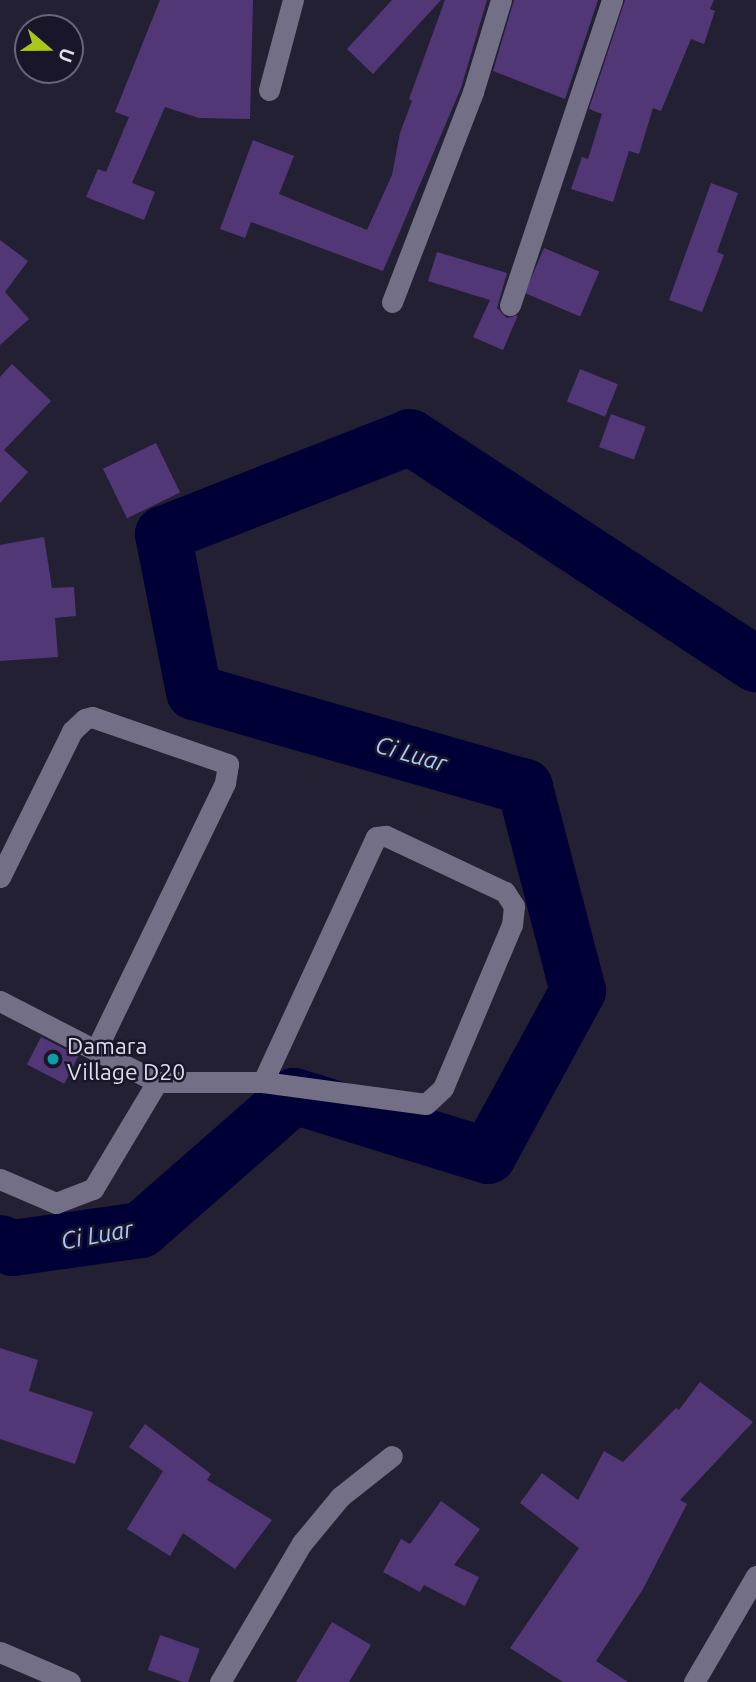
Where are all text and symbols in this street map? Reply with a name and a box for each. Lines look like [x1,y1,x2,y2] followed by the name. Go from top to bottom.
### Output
[14,14,84,84] north arrow
[54,45,79,66] text: U
[372,730,450,778] water label: Ci Luar
[67,1032,185,1086] place label: Damara Village D20
[45,1051,61,1067] marker: Damara Village D20
[59,1215,135,1255] water label: Ci Luar

